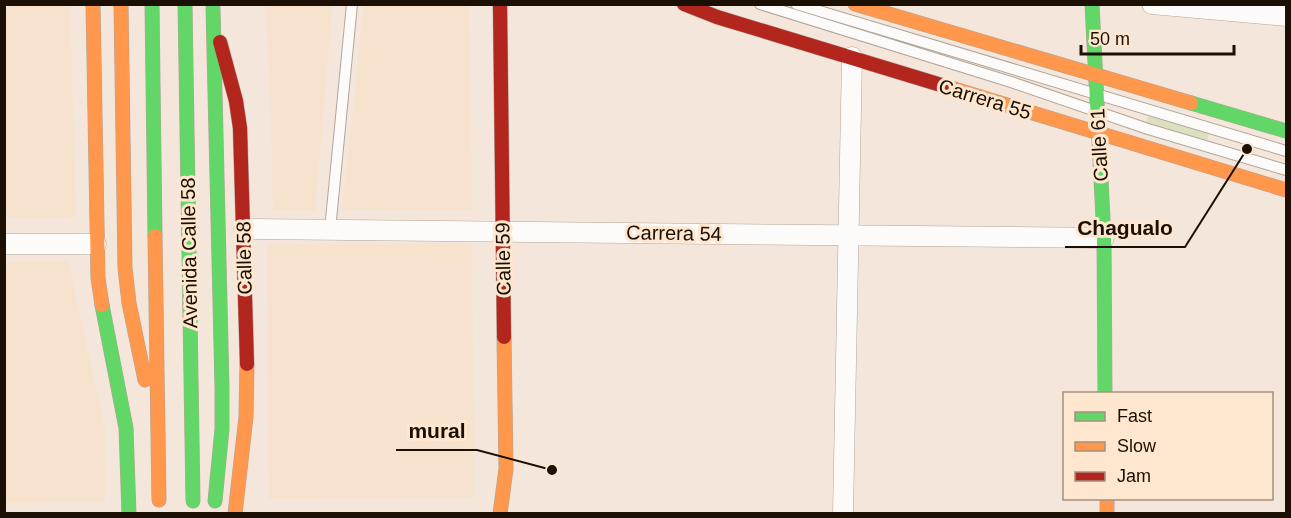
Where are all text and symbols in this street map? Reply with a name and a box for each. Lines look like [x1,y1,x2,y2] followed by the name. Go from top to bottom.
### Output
[1081,18,1234,56] scale bar
[1090,29,1130,49] text: 50 m
[936,75,1034,123] street label: Carrera 55
[1086,108,1112,182] street label: Calle 61
[177,177,201,329] street label: Avenida Calle 58
[1065,208,1185,247] callout: Chagualo
[1077,216,1173,239] text: Chagualo
[232,221,256,295] street label: Calle 58
[626,221,722,245] street label: Carrera 54
[491,222,515,296] street label: Calle 59
[1063,392,1273,500] legend
[1117,406,1152,426] text: Fast
[396,411,477,450] callout: mural
[408,419,466,442] text: mural
[1117,436,1157,456] text: Slow
[1117,466,1151,486] text: Jam

